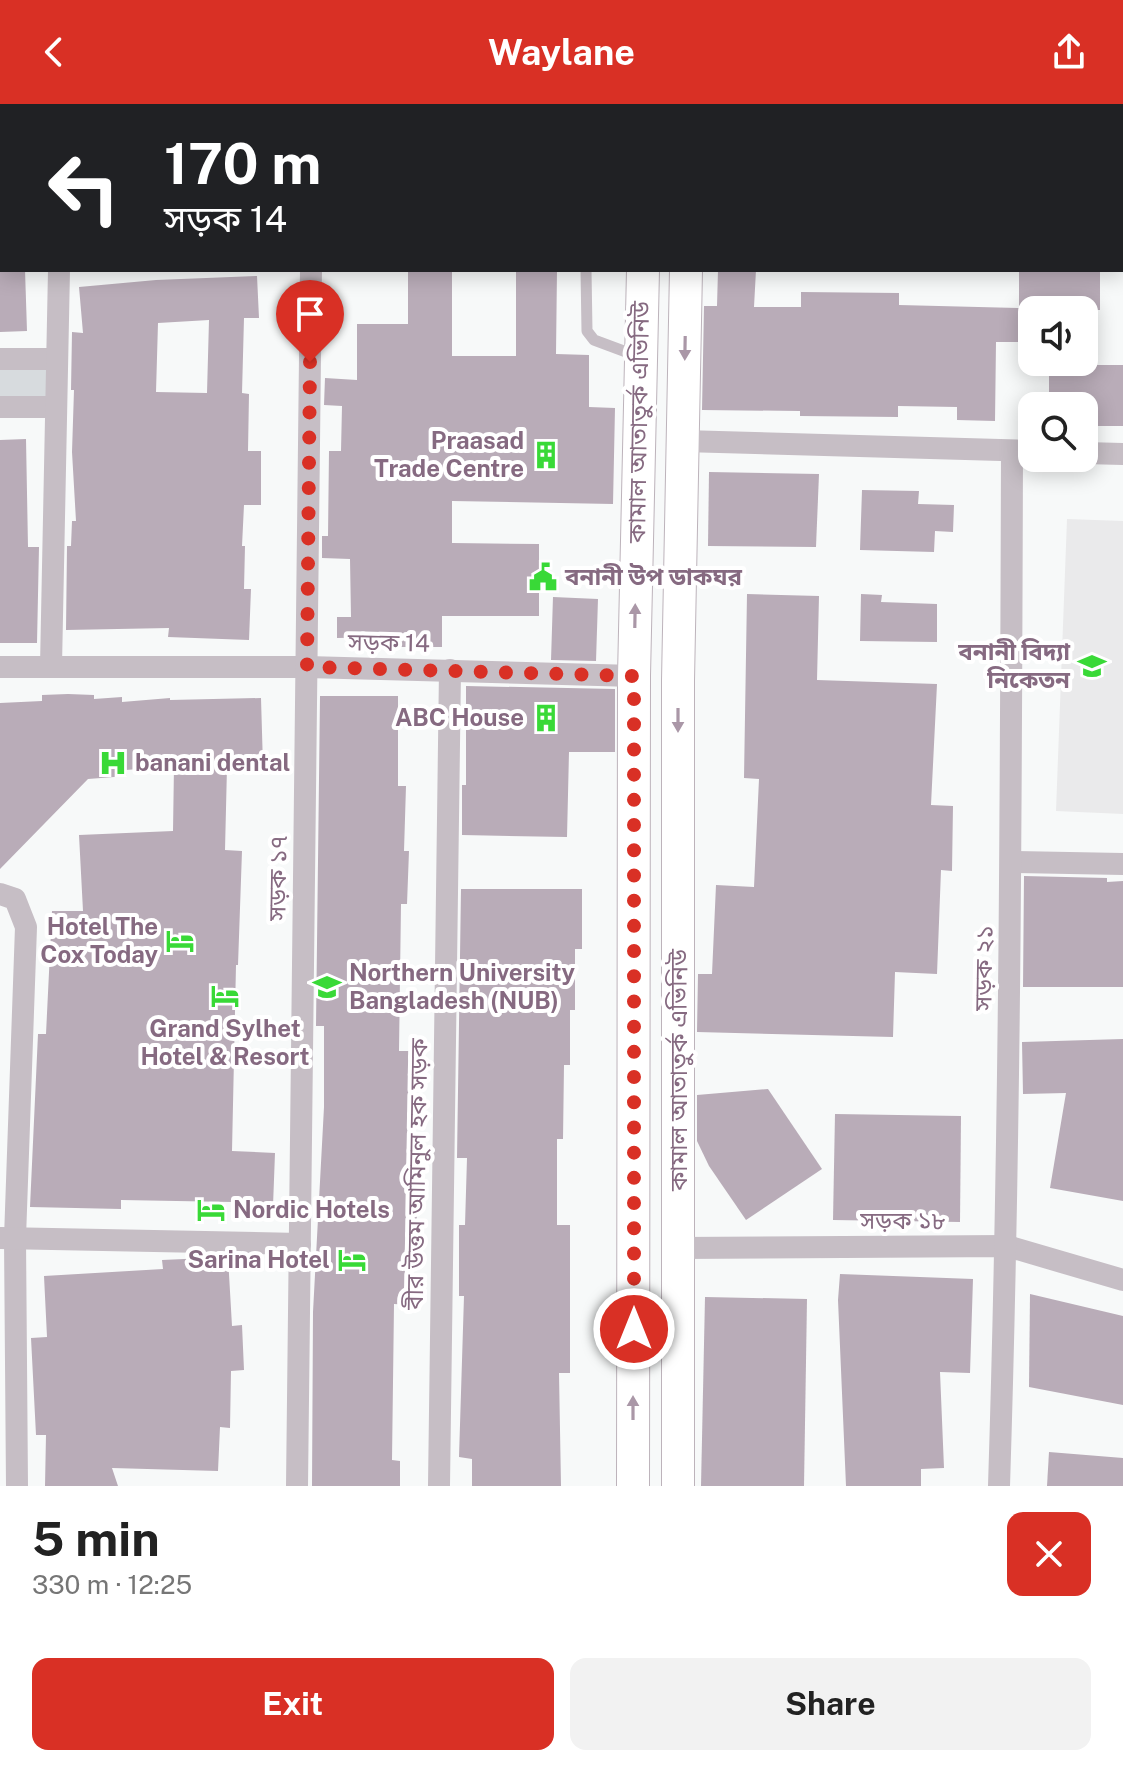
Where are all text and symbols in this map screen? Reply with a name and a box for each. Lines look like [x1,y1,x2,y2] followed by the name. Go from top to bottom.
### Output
[32,30,76,74] icon: back
[1047,30,1091,74] icon: share
[488,31,635,73] text: Waylane
[164,131,321,197] text: 170 m
[32,136,136,240] icon: left
[164,198,287,240] text: সড়ক 14
[276,280,344,362] pin
[288,292,332,336] icon: arrive
[1018,296,1098,472] map controls
[1018,296,1098,376] button: sound
[622,300,656,544] street label: কামাল আতাতুর্ক এভিনিউ
[678,336,691,361] one-way arrow
[1018,392,1098,472] button: search
[374,426,524,482] place label: Praasad Trade Centre
[531,440,561,470] building icon: Praasad Trade Centre
[528,562,558,592] public building icon: বনানী উপ ডাকঘর
[564,562,742,590] place label: বনানী উপ ডাকঘর
[629,603,641,628] one-way arrow
[347,627,430,657] street label: সড়ক 14
[957,637,1071,693] place label: বনানী বিদ্যা নিকেতন
[1077,651,1107,681] school or university icon: বনানী বিদ্যা নিকেতন
[395,703,524,731] place label: ABC House
[531,703,561,733] building icon: ABC House
[672,708,684,733] one-way arrow
[98,748,128,778] hospital icon: banani dental
[135,748,290,776] place label: banani dental
[262,835,292,922] street label: সড়ক ১৭
[40,912,158,968] place label: Hotel The Cox Today
[968,925,998,1012] street label: সড়ক ২১
[165,926,195,956] hotel icon: Hotel The Cox Today
[664,948,694,1192] street label: কামাল আতাতুর্ক এভিনিউ
[349,958,575,1014] place label: Northern University Bangladesh (NUB)
[312,972,342,1002] school or university icon: Northern University Bangladesh (NUB)
[210,981,240,1011] hotel icon: Grand Sylhet Hotel & Resort
[141,1014,309,1070] place label: Grand Sylhet Hotel & Resort
[400,1037,433,1311] street label: বীর উত্তম আমিনুল হক সড়ক
[196,1195,226,1225] hotel icon: Nordic Hotels
[233,1195,390,1223] place label: Nordic Hotels
[859,1206,946,1234] street label: সড়ক ১৮
[188,1245,330,1273] place label: Sarina Hotel
[337,1245,367,1275] hotel icon: Sarina Hotel
[592,1287,676,1371] position arrow
[627,1395,639,1420] one-way arrow
[32,1510,160,1567] text: 5 min
[1007,1512,1091,1596] button: close
[32,1569,192,1600] text: 330 m · 12:25
[32,1658,554,1750] button: Exit
[570,1658,1091,1750] button: Share

